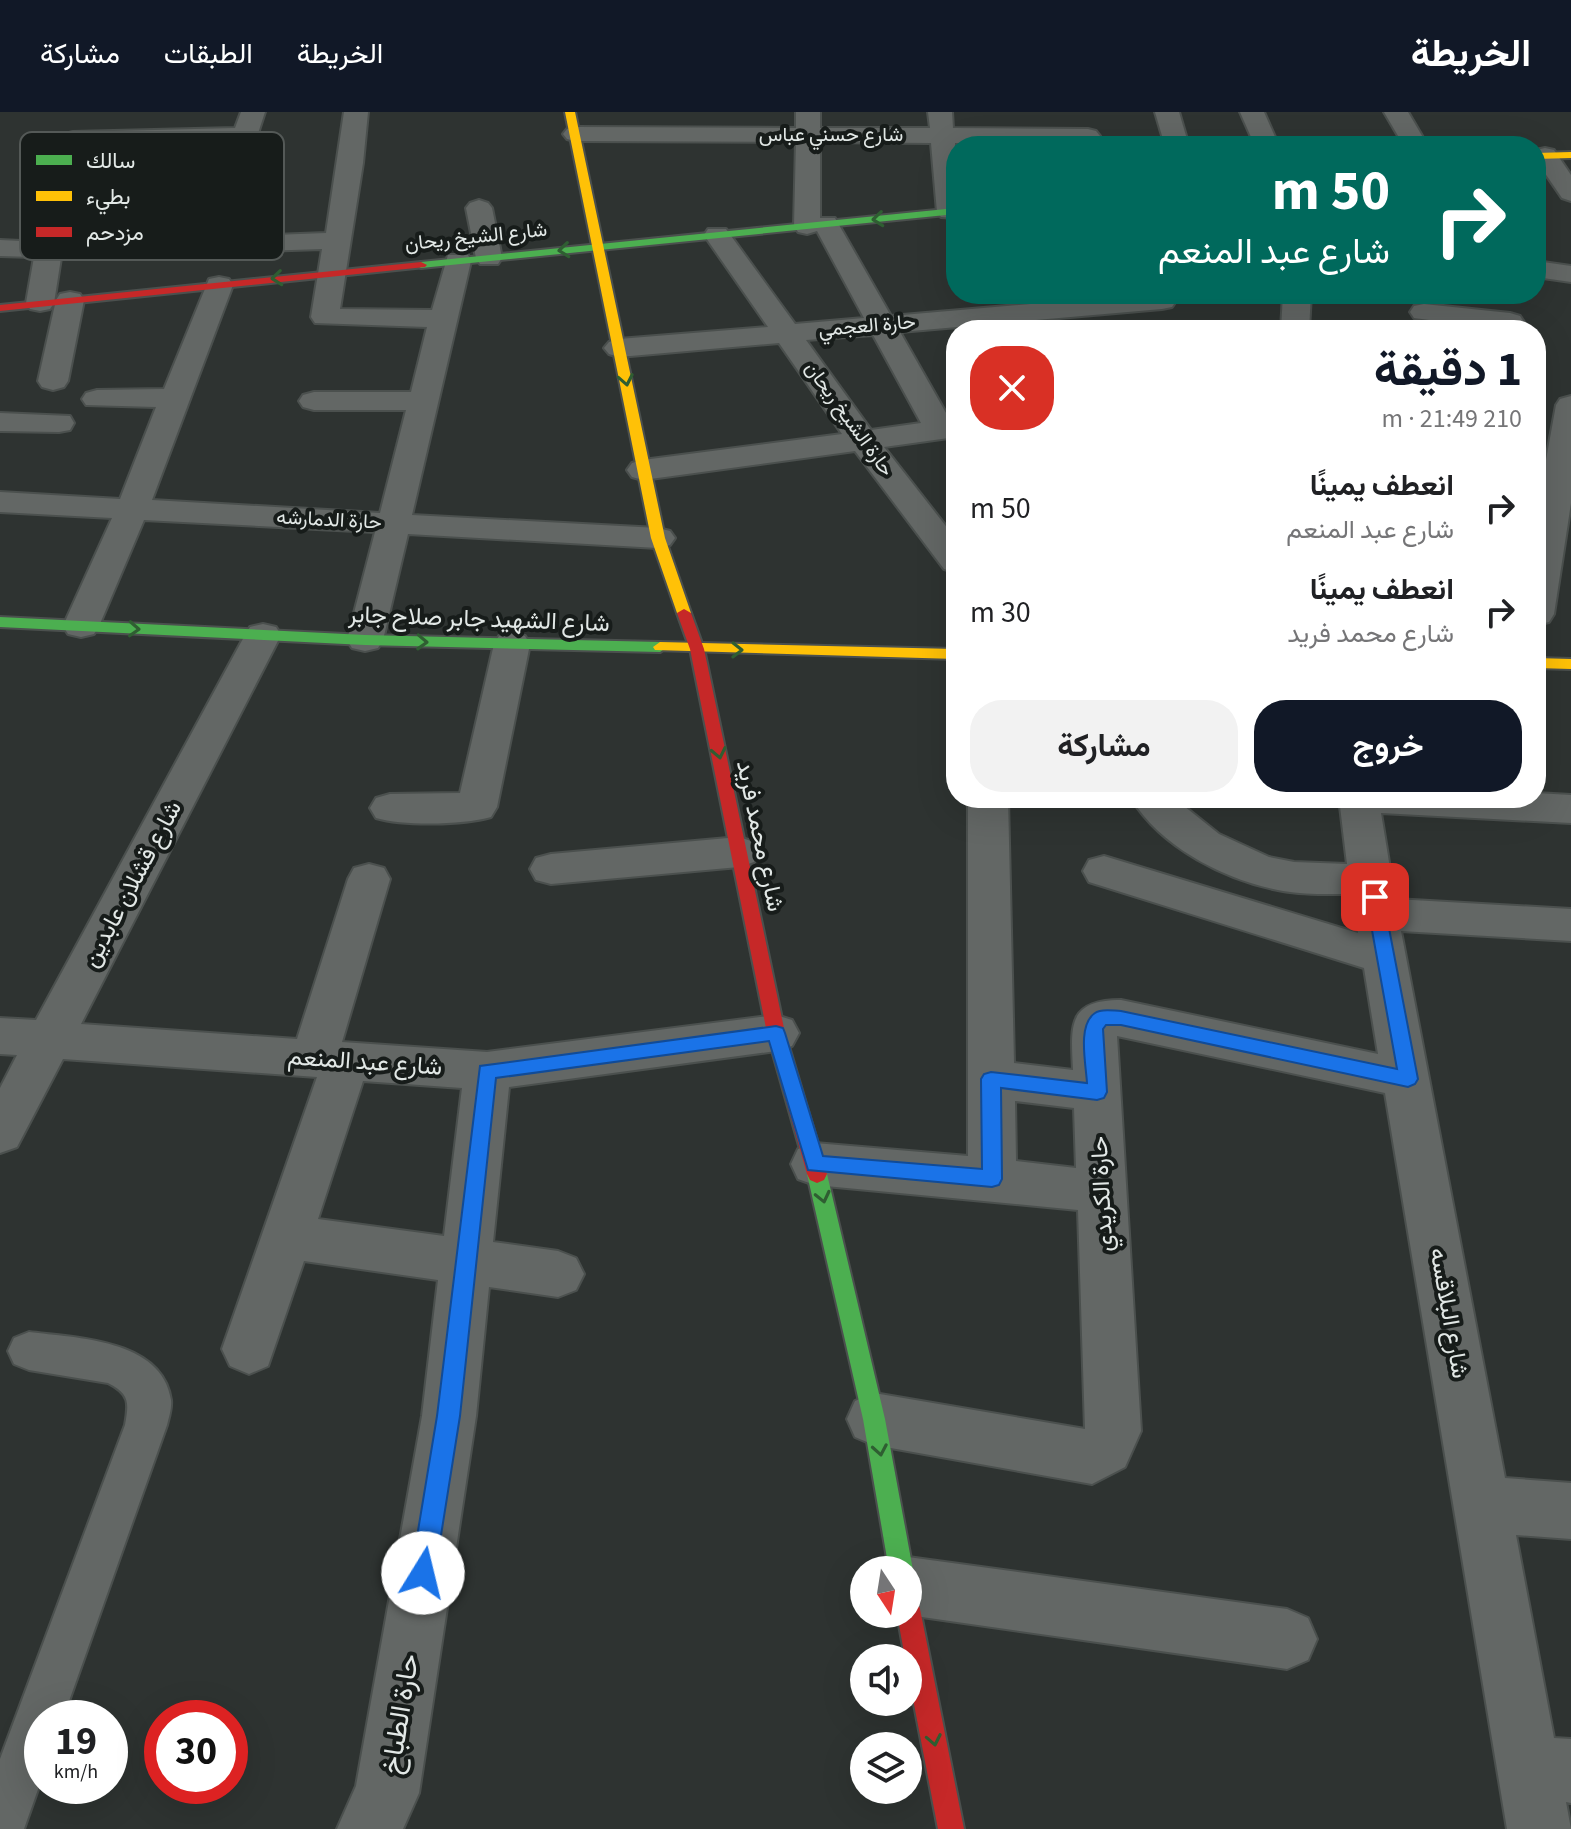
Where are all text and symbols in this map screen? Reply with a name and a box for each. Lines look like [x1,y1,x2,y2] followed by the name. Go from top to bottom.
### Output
[1411,27,1531,81] text: الخريطة
[40,34,120,74] text: مشاركة
[164,34,253,74] text: الطبقات
[297,34,383,74] text: الخريطة
[759,121,903,151] street label: شارع حسني عباس
[20,132,284,260] legend
[86,145,135,177] text: سالك
[1272,152,1390,231] text: 50 m
[1418,168,1522,272] icon: right
[86,181,131,215] text: بطيء
[871,210,884,227] one-way arrow
[403,216,549,258] street label: شارع الشيخ ريحان
[86,217,144,249] text: مزدحم
[1158,226,1390,277] text: شارع عبد المنعم
[557,242,570,259] one-way arrow
[270,270,283,287] one-way arrow
[817,308,917,346] street label: حارة العجمي
[1374,336,1522,404] text: 1 دقيقة
[970,346,1054,430] button: close
[798,356,900,482] street label: حارة الشيخ ريحان
[616,374,633,387] one-way arrow
[1381,400,1522,437] text: 210 m · 21:49
[1310,464,1454,507] text: انعطف يمينًا
[1478,486,1522,530] icon: right
[970,487,1031,530] text: 50 m
[276,503,382,537] street label: حارة الدمارشه
[1286,511,1454,548] text: شارع عبد المنعم
[1310,568,1454,611] text: انعطف يمينًا
[1478,590,1522,634] icon: right
[970,591,1031,634] text: 30 m
[347,597,610,641] street label: شارع الشهيد جابر صلاح جابر
[1287,615,1454,652] text: شارع محمد فريد
[128,620,141,637] one-way arrow
[416,633,429,650] one-way arrow
[731,641,744,659] one-way arrow
[970,700,1238,792] button: مشاركة
[1254,700,1522,792] button: خروج
[710,746,727,760] one-way arrow
[727,757,793,915] street label: شارع محمد فريد
[73,795,191,973] street label: شارع قشلان عابدين
[1341,863,1409,931] pin
[1353,875,1397,919] icon: arrive
[287,1039,443,1085] street label: شارع عبد المنعم
[1081,1135,1124,1253] street label: حارة الكريدي
[814,1190,831,1203] one-way arrow
[1420,1245,1478,1381] street label: شارع البلاقسه
[870,1444,887,1457] one-way arrow
[381,1531,465,1615] position arrow
[850,1556,922,1628] north arrow
[850,1556,922,1804] map controls
[850,1644,922,1716] button: sound
[371,1651,429,1777] street label: حارة الطباخ
[144,1700,248,1804] speed limit sign: 30
[55,1713,97,1770] text: 19
[850,1732,922,1804] button: layers
[925,1733,942,1746] one-way arrow
[54,1758,98,1786] text: km/h

